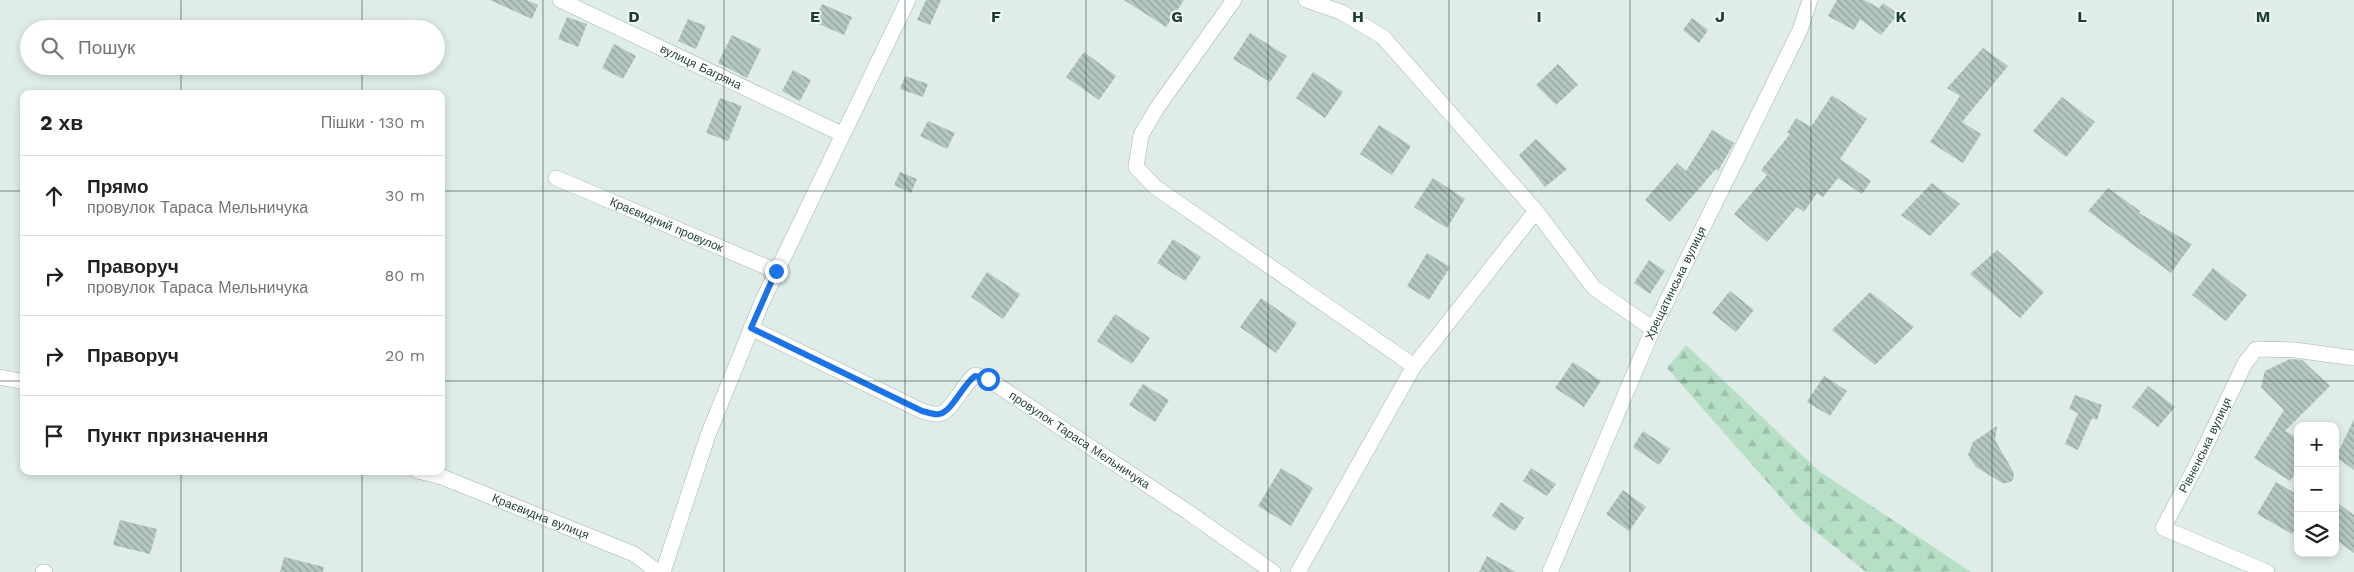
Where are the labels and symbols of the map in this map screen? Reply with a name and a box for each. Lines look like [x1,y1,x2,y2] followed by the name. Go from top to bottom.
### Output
[628,7,640,26] text: D
[810,7,820,26] text: E
[991,7,1001,26] text: F
[1171,7,1183,26] text: G
[1352,7,1364,26] text: H
[1536,7,1542,26] text: I
[1715,7,1725,26] text: J
[1895,7,1907,26] text: K
[2077,7,2087,26] text: L
[2256,7,2270,26] text: M
[658,42,744,92] street label: вулиця Багряна
[608,195,726,255] street label: Краєвидний провулок
[1642,224,1709,342] street label: Хрещатинська вулиця
[765,260,788,283] route end
[977,368,1000,391] route start
[1007,388,1153,492] street label: провулок Тараса Мельничука
[2176,395,2235,495] street label: Рівненська вулиця
[490,491,591,542] street label: Краєвидна вулиця

